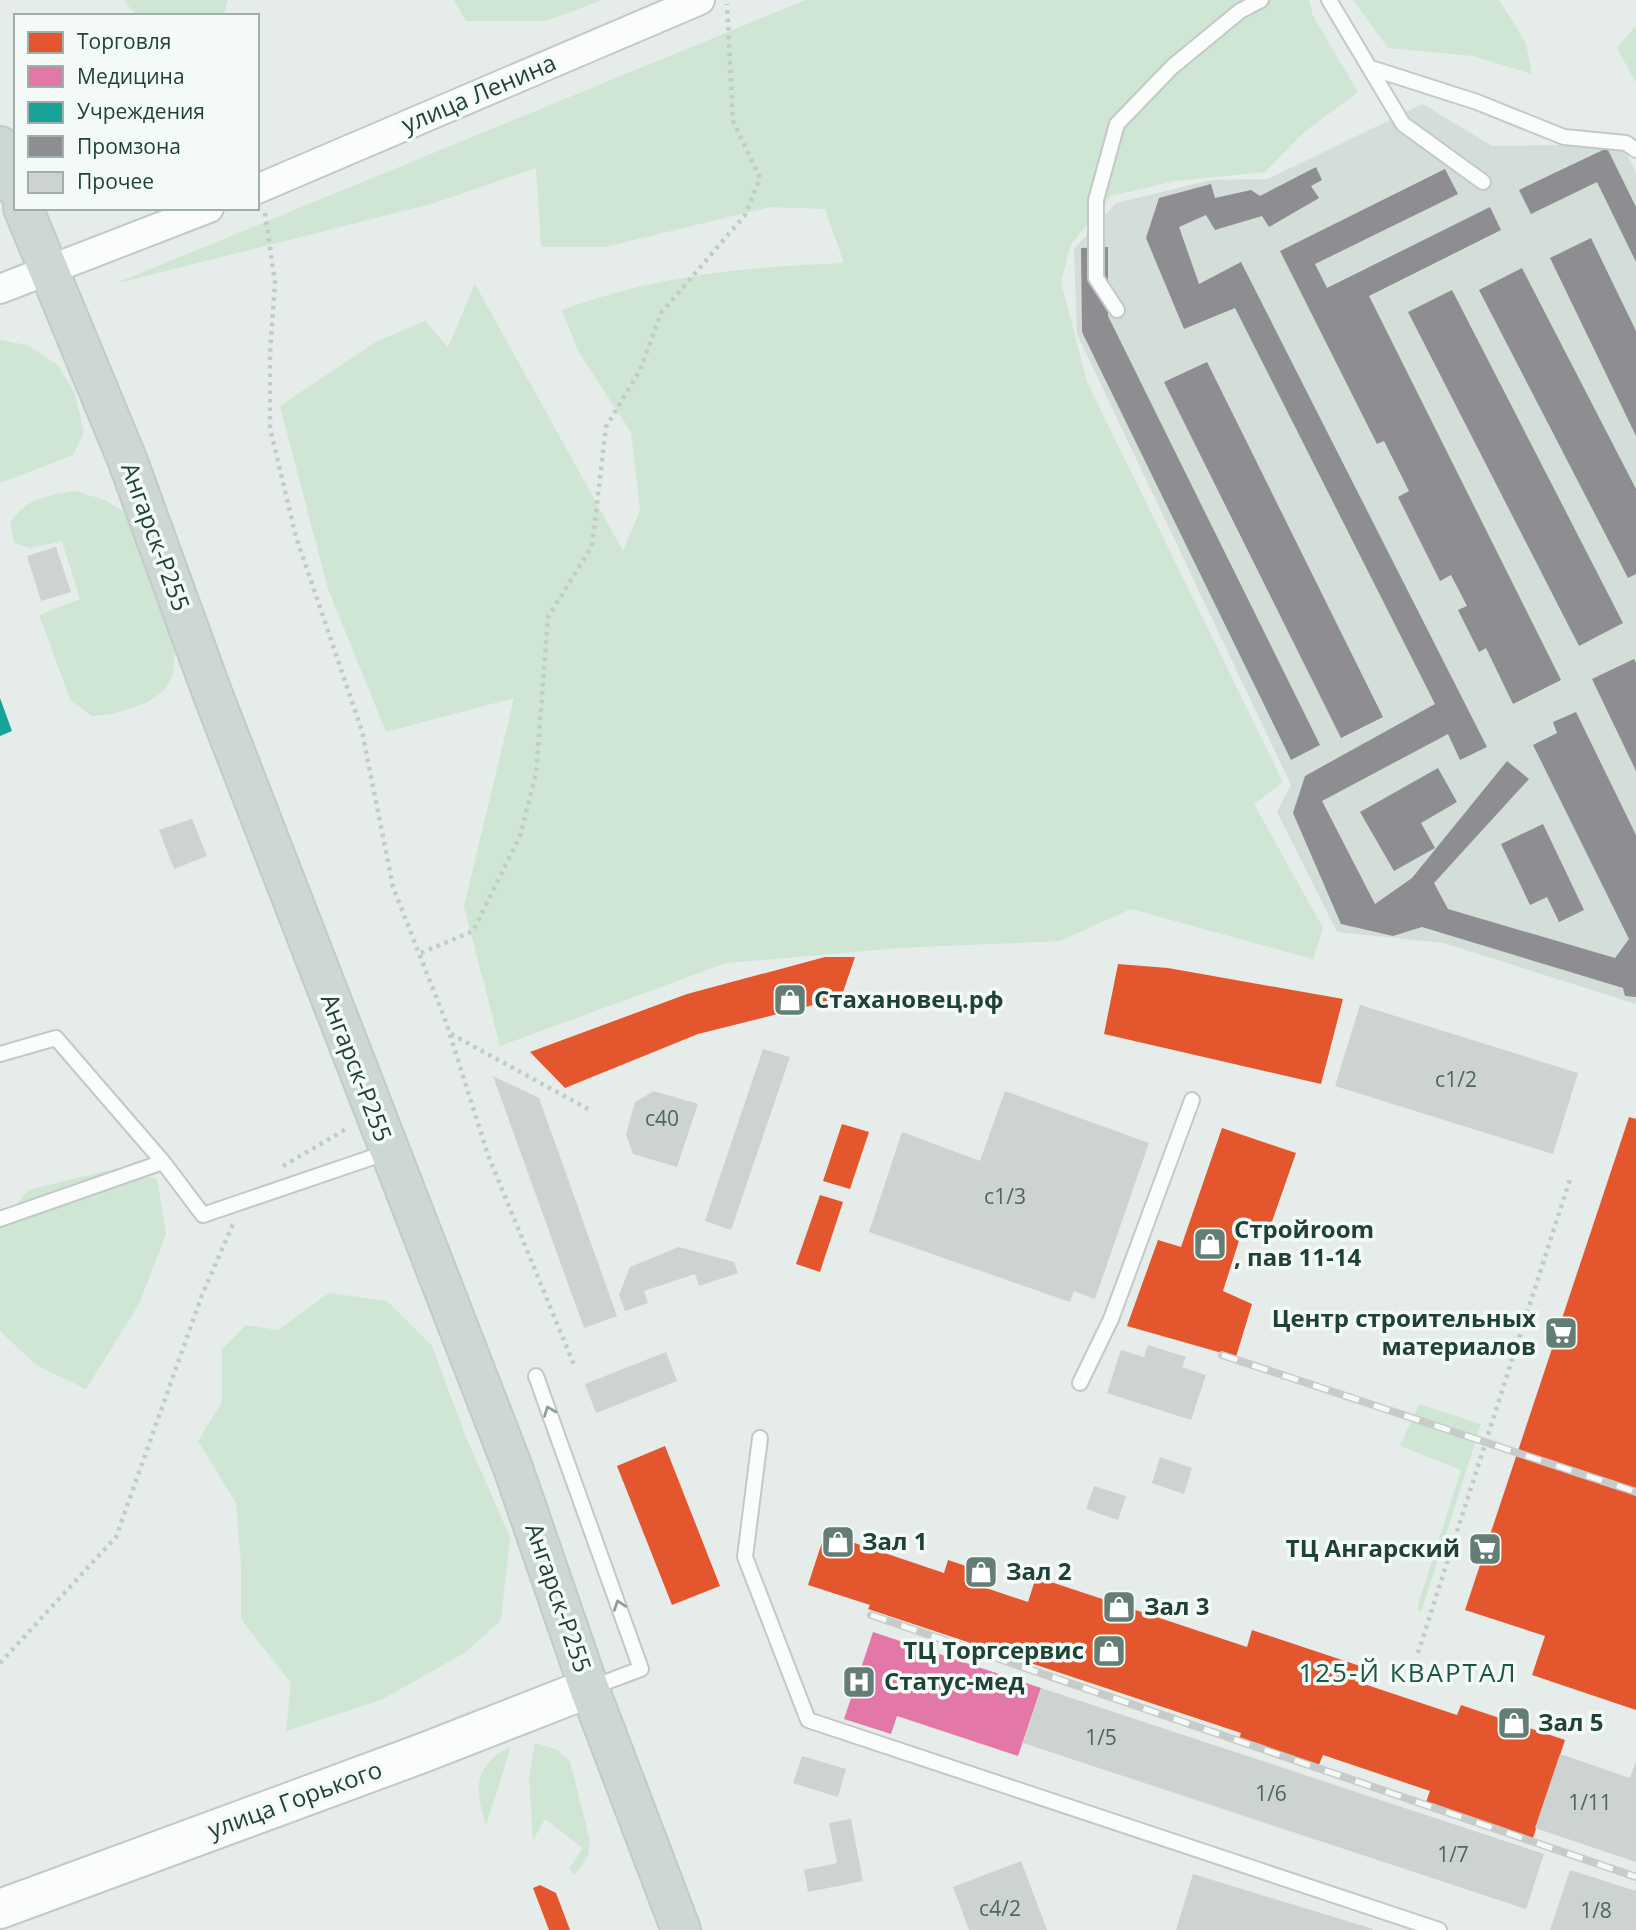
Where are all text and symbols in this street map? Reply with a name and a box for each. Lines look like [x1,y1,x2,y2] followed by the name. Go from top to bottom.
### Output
[14,14,259,210] legend
[77,27,171,55] text: Торговля
[396,45,561,140] street label: улица Ленина
[77,62,185,90] text: Медицина
[77,97,205,125] text: Учреждения
[77,132,181,160] text: Промзона
[77,167,154,195] text: Прочее
[114,458,199,615] street label: Ангарск-Р255
[771,981,809,1019] shop icon: Стахановец.рф
[814,982,1004,1015] place label: Стахановец.рф
[314,989,401,1146] street label: Ангарск-Р255
[1435,1065,1477,1093] house number: с1/2
[645,1104,679,1132] house number: с40
[984,1182,1026,1210] house number: с1/3
[1234,1212,1374,1273] place label: Стройroom , пав 11-14
[1191,1225,1229,1263] shop icon: Стройroom , пав 11-14
[1272,1301,1536,1362] place label: Центр строительных материалов
[1542,1314,1580,1352] supermarket icon: Центр строительных материалов
[544,1405,558,1417] one-way arrow
[518,1518,600,1677] street label: Ангарск-Р255
[819,1523,857,1561] shop icon: Зал 1
[862,1524,927,1557] place label: Зал 1
[1466,1530,1504,1568] supermarket icon: ТЦ Ангарский
[1286,1531,1460,1564] place label: ТЦ Ангарский
[962,1553,1000,1591] shop icon: Зал 2
[1006,1554,1071,1587] place label: Зал 2
[1100,1588,1138,1626] shop icon: Зал 3
[1144,1589,1209,1622] place label: Зал 3
[613,1599,627,1612] one-way arrow
[1090,1632,1128,1670] shop icon: ТЦ Торгсервис
[903,1633,1084,1666] place label: ТЦ Торгсервис
[1298,1654,1518,1690] district label: 125-Й КВАРТАЛ
[840,1663,878,1701] hospital icon: Статус-мед
[884,1664,1025,1697] place label: Статус-мед
[1495,1704,1533,1742] shop icon: Зал 5
[1538,1705,1603,1738] place label: Зал 5
[1085,1723,1117,1751] house number: 1/5
[203,1752,386,1845] street label: улица Горького
[1255,1779,1287,1807] house number: 1/6
[1568,1788,1612,1816] house number: 1/11
[1437,1840,1469,1868] house number: 1/7
[979,1894,1021,1922] house number: с4/2
[1580,1896,1612,1924] house number: 1/8

